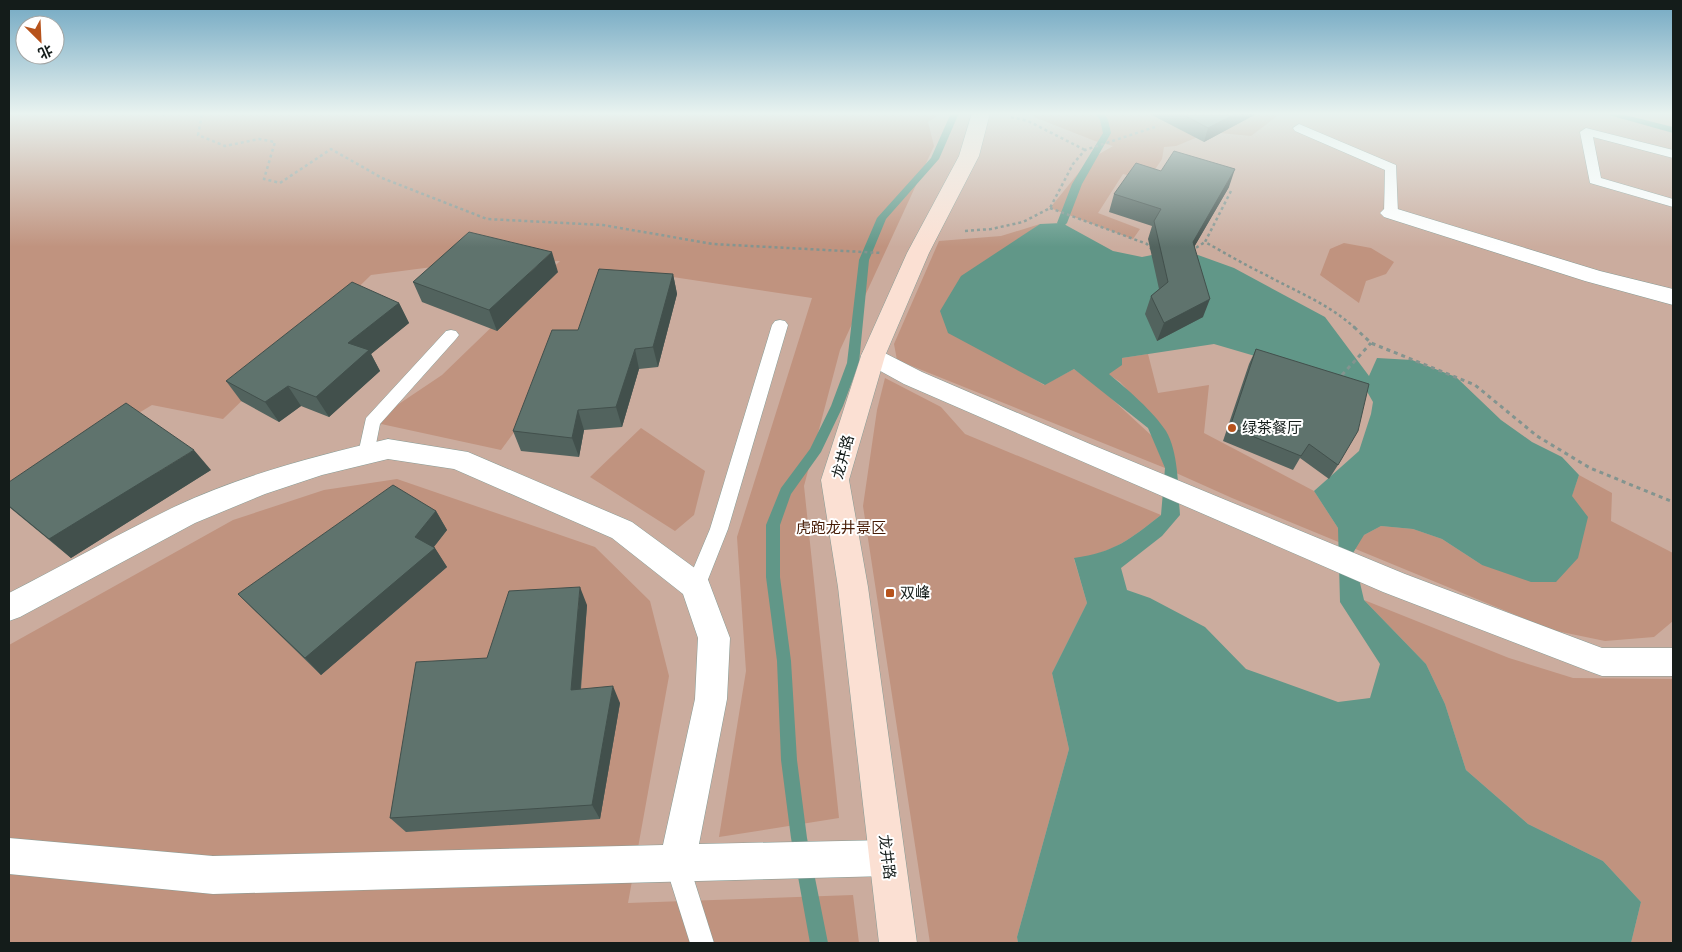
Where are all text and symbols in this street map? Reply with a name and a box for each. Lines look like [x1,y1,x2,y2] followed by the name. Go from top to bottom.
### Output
[15,15,65,65] north arrow
[35,41,55,62] text: 北
[1242,419,1302,437] place label: 绿茶餐厅
[1226,422,1238,434] marker: 绿茶餐厅
[828,433,858,481] street label: 龙井路
[796,519,886,537] park label: 虎跑龙井景区
[900,584,930,602] place label: 双峰
[884,587,896,599] marker: 双峰
[875,834,899,880] street label: 龙井路

